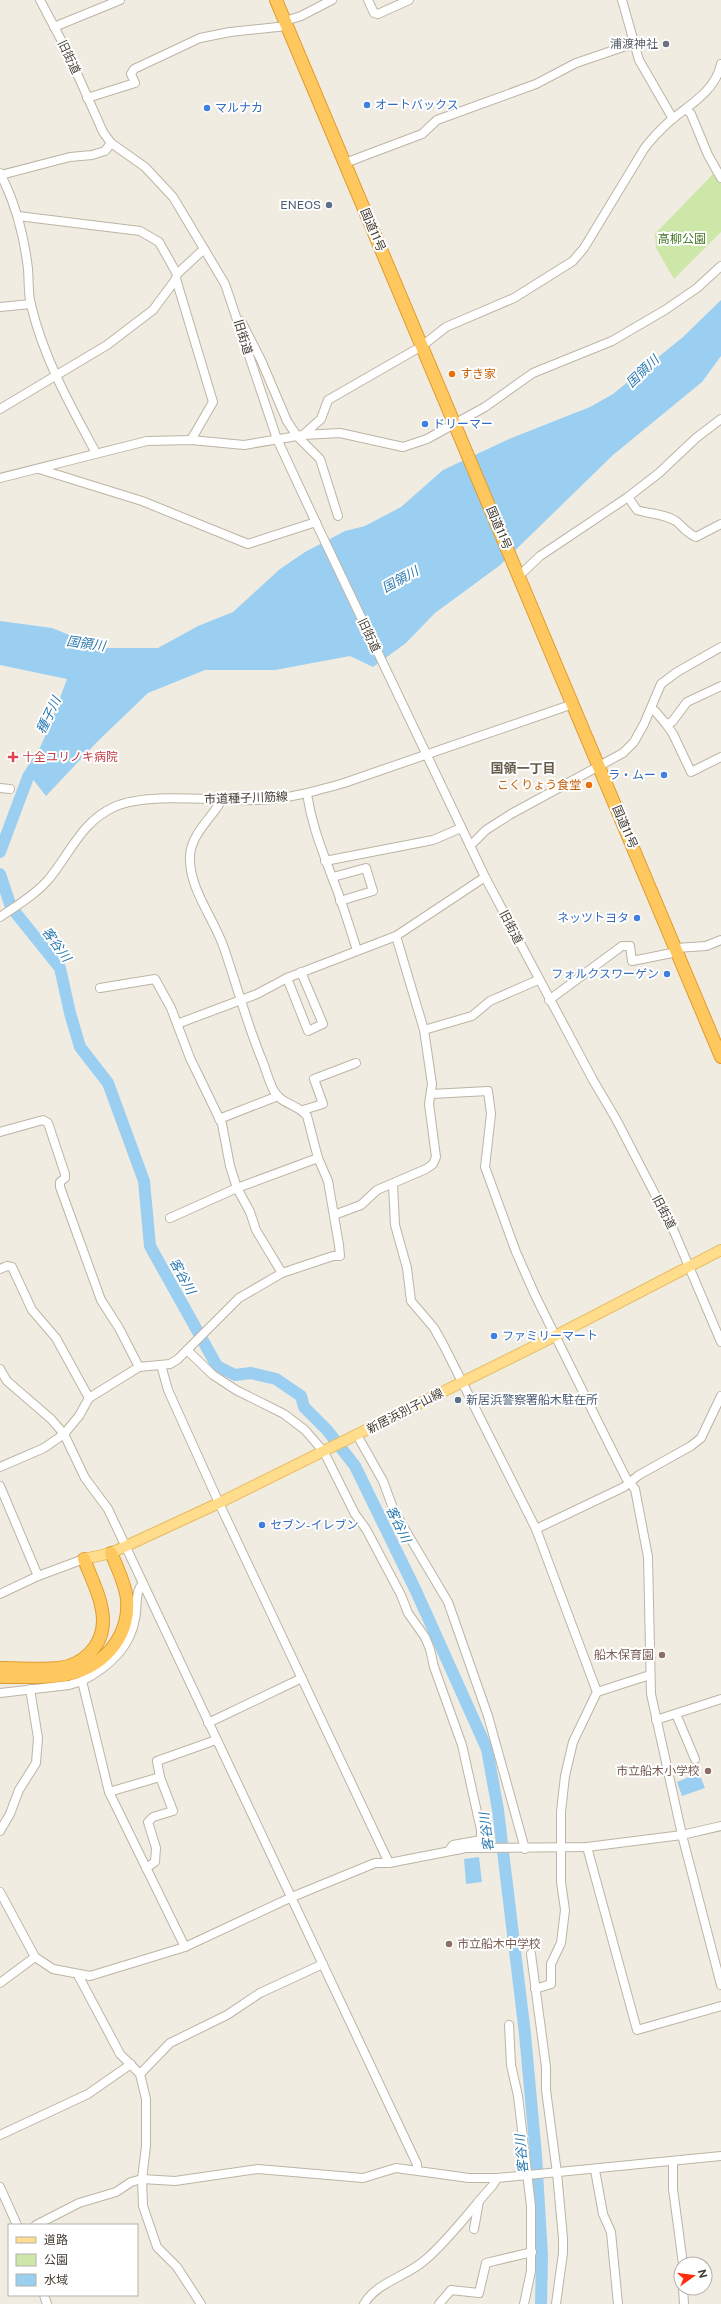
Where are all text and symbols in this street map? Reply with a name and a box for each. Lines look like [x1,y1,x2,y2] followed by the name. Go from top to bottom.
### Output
[610,37,658,51] place label: 浦渡神社
[55,38,83,76] street label: 旧街道
[661,39,671,49] marker: 浦渡神社
[375,98,459,112] place label: オートバックス
[362,100,372,110] marker: オートバックス
[215,101,263,115] place label: マルナカ
[202,103,212,113] marker: マルナカ
[280,198,321,212] place label: ENEOS
[324,200,334,210] marker: ENEOS
[358,206,388,254] street label: 国道11号
[658,232,706,246] park label: 高柳公園
[231,318,255,356] street label: 旧街道
[623,351,663,390] water label: 国領川
[460,367,496,381] place label: すき家
[447,369,457,379] marker: すき家
[433,417,493,431] place label: ドリーマー
[420,419,430,429] marker: ドリーマー
[484,504,514,552] street label: 国道11号
[380,562,423,595] water label: 国領川
[355,616,383,654] street label: 旧街道
[66,633,108,654] water label: 国領川
[33,693,65,736] water label: 種子川
[22,750,118,764] place label: 十全ユリノキ病院
[7,751,19,763] marker: 十全ユリノキ病院
[490,761,556,776] district label: 国領一丁目
[608,768,656,782] place label: ラ・ムー
[659,770,669,780] marker: ラ・ムー
[497,778,581,792] place label: こくりょう食堂
[584,780,594,790] marker: こくりょう食堂
[204,790,288,806] street label: 市道種子川筋線
[610,803,640,851] street label: 国道11号
[497,908,525,946] street label: 旧街道
[557,911,629,925] place label: ネッツトヨタ
[632,913,642,923] marker: ネッツトヨタ
[39,924,75,966] water label: 客谷川
[551,967,659,981] place label: フォルクスワーゲン
[662,969,672,979] marker: フォルクスワーゲン
[650,1193,678,1231] street label: 旧街道
[167,1256,200,1299] water label: 客谷川
[502,1329,598,1343] place label: ファミリーマート
[489,1331,499,1341] marker: ファミリーマート
[364,1386,446,1436] street label: 新居浜別子山線
[466,1393,598,1407] place label: 新居浜警察署船木駐在所
[453,1395,463,1405] marker: 新居浜警察署船木駐在所
[383,1503,415,1547] water label: 客谷川
[270,1518,359,1532] place label: セブン-イレブン
[257,1520,267,1530] marker: セブン-イレブン
[594,1648,654,1662] place label: 船木保育園
[657,1650,667,1660] marker: 船木保育園
[616,1764,700,1778] place label: 市立船木小学校
[703,1766,713,1776] marker: 市立船木小学校
[476,1810,496,1852] water label: 客谷川
[457,1937,541,1951] place label: 市立船木中学校
[444,1939,454,1949] marker: 市立船木中学校
[512,2132,531,2174] water label: 客谷川
[8,2224,138,2296] legend
[44,2233,68,2247] text: 道路
[44,2253,68,2267] text: 公園
[673,2256,713,2296] north arrow
[696,2268,710,2279] text: N
[44,2273,68,2287] text: 水域

